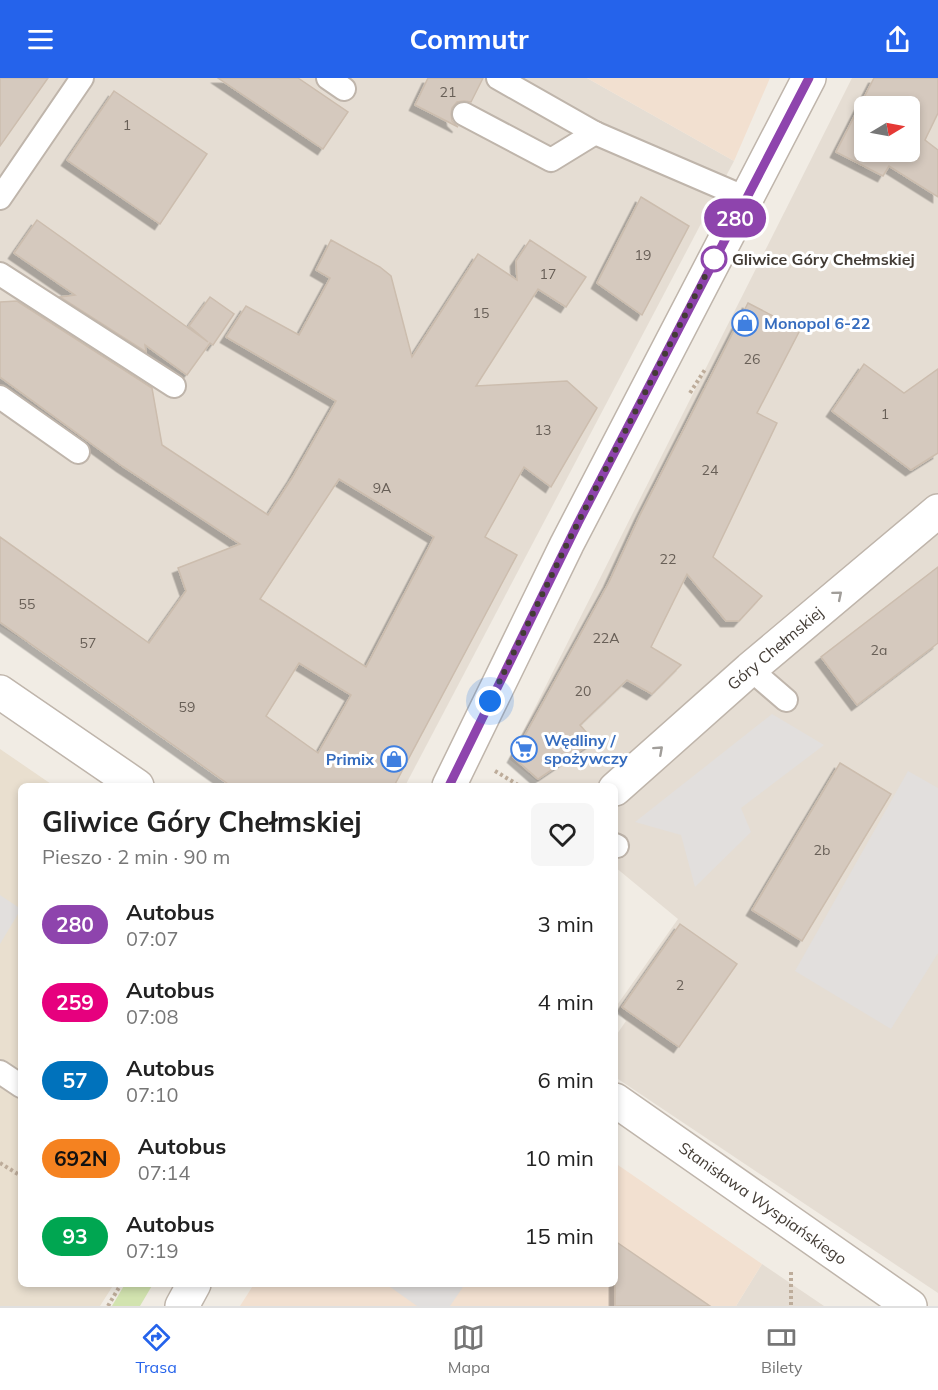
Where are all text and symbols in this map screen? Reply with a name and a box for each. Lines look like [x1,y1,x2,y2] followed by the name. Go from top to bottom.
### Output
[409,22,529,56] text: Commutr
[24,23,57,56] icon: menu
[881,23,914,56] icon: share
[440,83,456,101] house number: 21
[854,96,920,162] north arrow
[854,96,920,162] map controls
[123,116,131,134] house number: 1
[700,198,770,238] line badge: 280
[716,205,754,231] text: 280
[635,246,651,264] house number: 19
[701,246,727,272] marker: Gliwice Góry Chełmskiej
[732,249,915,269] place label: Gliwice Góry Chełmskiej
[540,265,556,283] house number: 17
[473,304,489,322] house number: 15
[730,308,760,338] shop icon: Monopol 6-22
[764,313,870,333] place label: Monopol 6-22
[744,350,760,368] house number: 26
[881,405,889,423] house number: 1
[535,421,551,439] house number: 13
[702,461,719,479] house number: 24
[373,479,392,497] house number: 9A
[660,550,676,568] house number: 22
[831,591,842,602] one-way arrow
[19,595,35,613] house number: 55
[723,602,827,694] street label: Góry Chełmskiej
[592,629,620,647] house number: 22A
[80,634,96,652] house number: 57
[871,641,887,659] house number: 2a
[575,682,591,700] house number: 20
[475,686,505,716] your location
[179,698,195,716] house number: 59
[544,730,628,768] place label: Wędliny / spożywczy
[509,734,539,764] supermarket icon: Wędliny / spożywczy
[379,744,409,774] shop icon: Primix
[652,746,663,757] one-way arrow
[326,749,374,769] place label: Primix
[531,803,594,866] button: heart
[42,804,362,839] text: Gliwice Góry Chełmskiej
[814,841,830,859] house number: 2b
[42,844,230,869] text: Pieszo · 2 min · 90 m
[126,898,215,926] text: Autobus
[538,910,594,938] text: 3 min
[56,911,94,937] text: 280
[126,926,179,951] text: 07:07
[126,976,215,1004] text: Autobus
[676,976,684,994] house number: 2
[538,988,594,1016] text: 4 min
[56,989,94,1015] text: 259
[126,1004,179,1029] text: 07:08
[126,1054,215,1082] text: Autobus
[538,1066,594,1094] text: 6 min
[62,1067,88,1093] text: 57
[126,1082,179,1107] text: 07:10
[138,1132,226,1160] text: Autobus
[675,1137,851,1269] street label: Stanisława Wyspiańskiego
[524,1144,594,1172] text: 10 min
[54,1145,108,1171] text: 692N
[138,1160,190,1185] text: 07:14
[126,1210,215,1238] text: Autobus
[524,1222,594,1250] text: 15 min
[62,1223,88,1249] text: 93
[126,1238,179,1263] text: 07:19
[135,1321,177,1377] tab: Trasa
[448,1321,490,1377] tab: Mapa
[761,1321,803,1377] tab: Bilety

